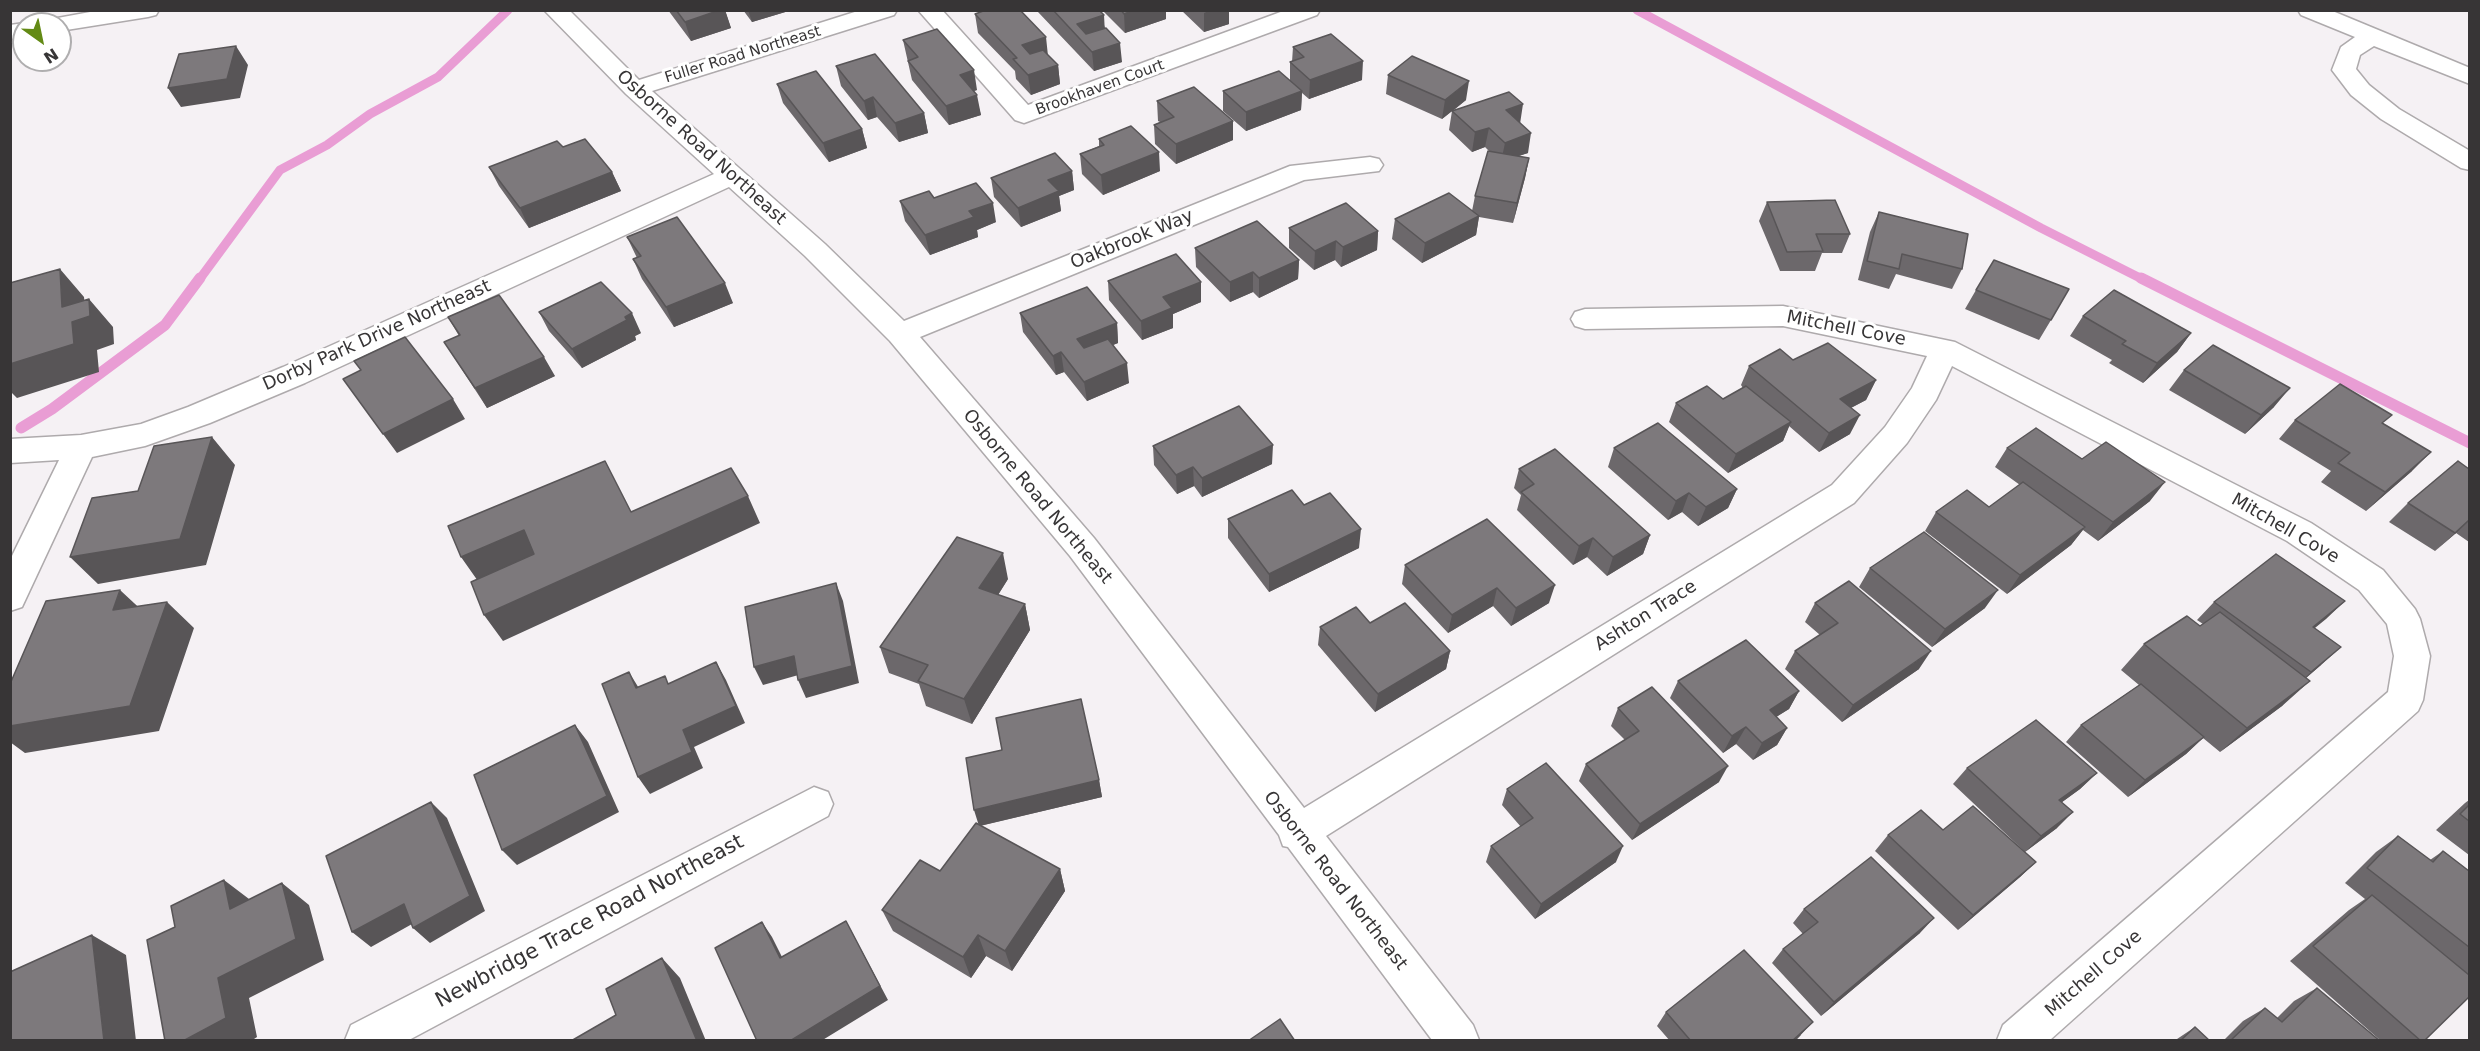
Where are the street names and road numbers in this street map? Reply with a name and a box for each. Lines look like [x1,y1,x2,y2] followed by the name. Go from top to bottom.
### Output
[663,23,823,87] street label: Fuller Road Northeast
[1033,56,1167,120] street label: Brookhaven Court
[612,66,790,230] street label: Osborne Road Northeast
[1067,206,1197,274] street label: Oakbrook Way
[260,276,494,396] street label: Dorby Park Drive Northeast
[1785,307,1907,351] street label: Mitchell Cove
[958,405,1116,589] street label: Osborne Road Northeast
[2227,489,2343,569] street label: Mitchell Cove
[1591,576,1701,656] street label: Ashton Trace
[1258,787,1412,975] street label: Osborne Road Northeast
[432,830,748,1014] street label: Newbridge Trace Road Northeast
[2041,926,2147,1022] street label: Mitchell Cove

